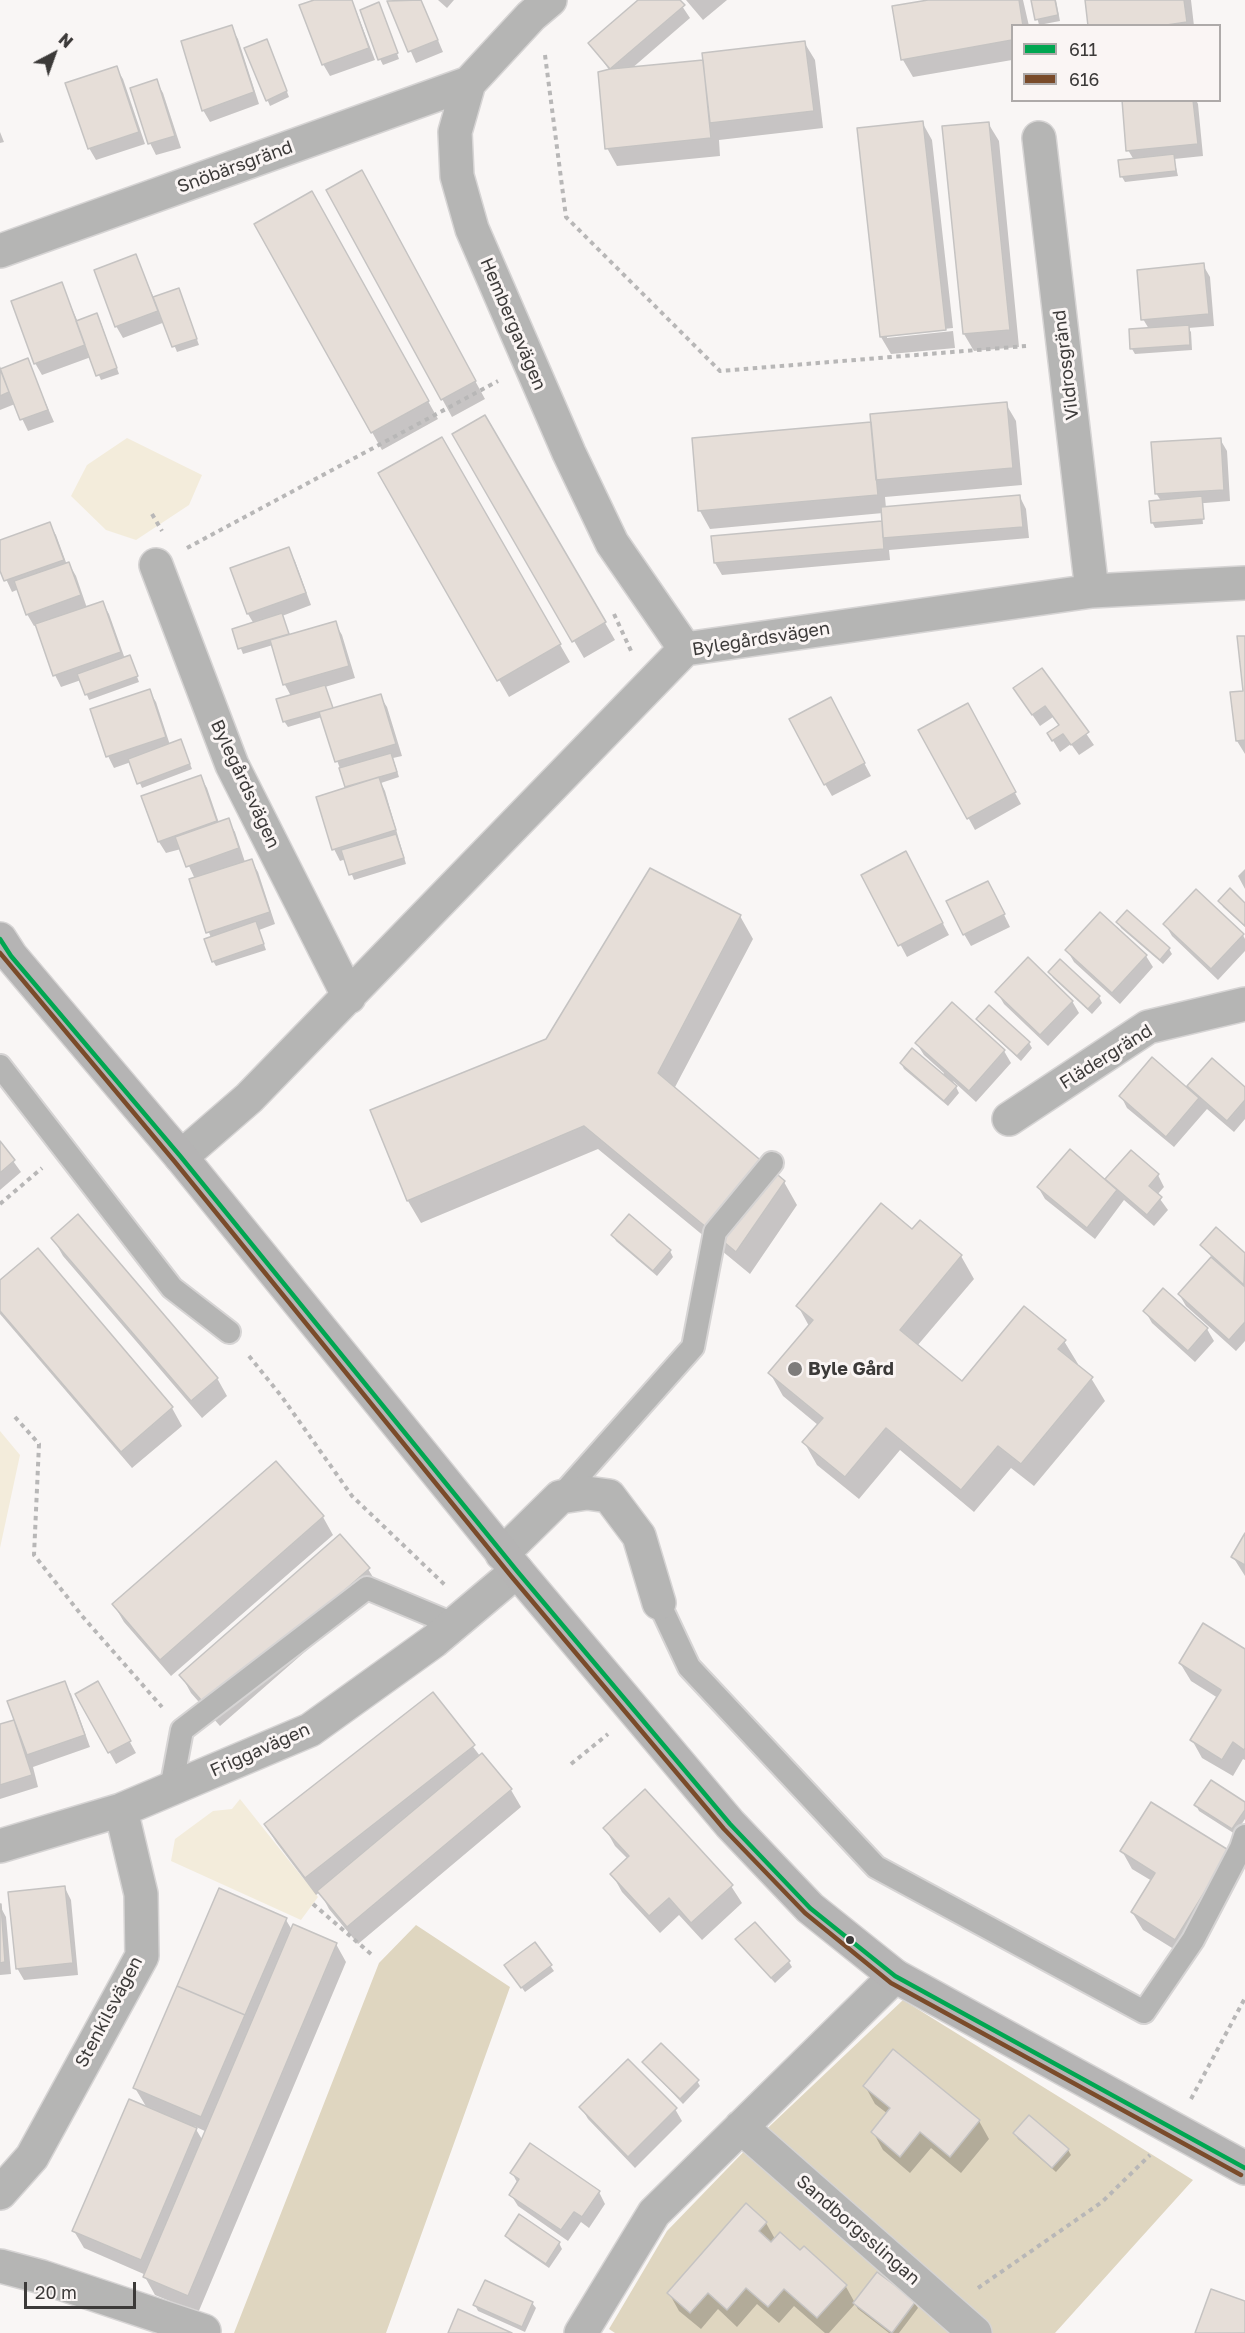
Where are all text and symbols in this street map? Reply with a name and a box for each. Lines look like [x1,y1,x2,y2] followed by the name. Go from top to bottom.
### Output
[24,24,84,84] north arrow
[1011,24,1221,102] legend
[55,29,77,52] text: N
[1069,38,1097,60] text: 611
[1069,68,1100,90] text: 616
[174,136,296,198] street label: Snöbärsgränd
[475,255,551,393] street label: Hembergavägen
[1049,309,1083,421] street label: Vildrosgränd
[691,617,831,661] street label: Bylegårdsvägen
[206,716,284,852] street label: Bylegårdsvägen
[1056,1020,1156,1094] street label: Flädergränd
[808,1358,894,1380] place label: Byle Gård
[786,1360,804,1378] marker: Byle Gård
[207,1718,313,1782] street label: Friggavägen
[844,1934,856,1946] unlabelled marker
[71,1953,147,2071] street label: Stenkilsvägen
[792,2170,924,2290] street label: Sandborgsslingan
[27,2270,140,2308] scale bar
[35,2281,77,2303] text: 20 m

